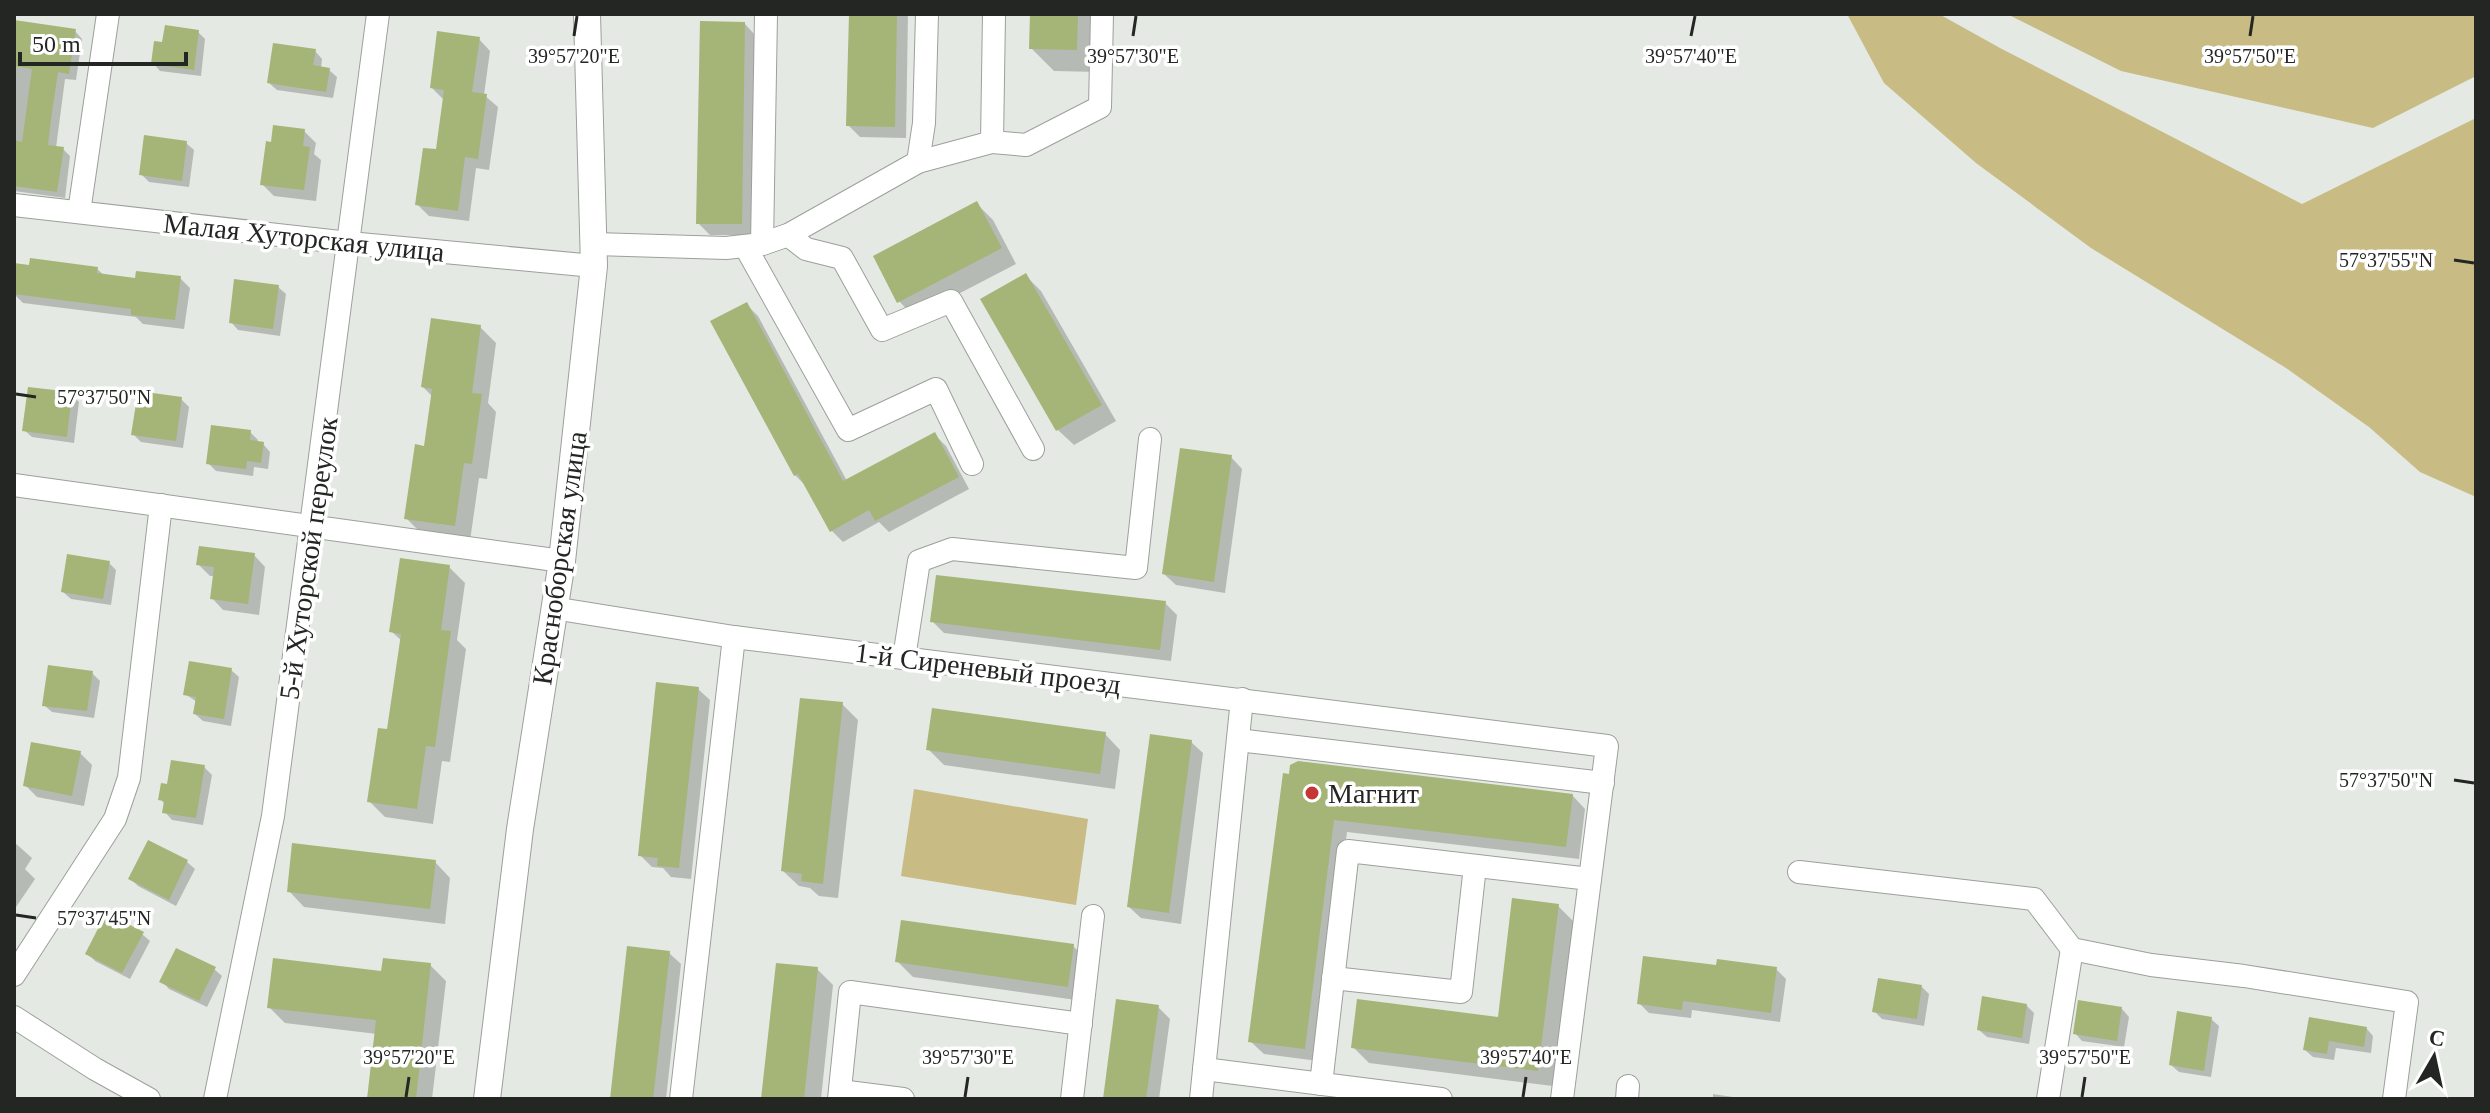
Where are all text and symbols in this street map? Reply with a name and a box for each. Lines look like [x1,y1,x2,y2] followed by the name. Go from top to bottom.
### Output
[20,16,186,66] scale bar
[32,31,81,57] text: 50 m
[528,45,620,67] text: 39°57'20"E
[1087,45,1179,67] text: 39°57'30"E
[1645,45,1737,67] text: 39°57'40"E
[2204,45,2296,67] text: 39°57'50"E
[162,207,447,268] street label: Малая Хуторская улица
[2339,249,2433,271] text: 57°37'55"N
[57,386,151,408] text: 57°37'50"N
[273,414,344,701] street label: 5-й Хуторской переулок
[526,429,593,687] street label: Красноборская улица
[853,637,1123,700] street label: 1-й Сиреневый проезд
[2339,769,2433,791] text: 57°37'50"N
[1328,778,1419,809] place label: Магнит
[1303,784,1321,802] marker: Магнит
[57,907,151,929] text: 57°37'45"N
[2394,1017,2474,1097] north arrow
[2427,1024,2447,1051] text: С
[363,1046,455,1068] text: 39°57'20"E
[922,1046,1014,1068] text: 39°57'30"E
[1480,1046,1572,1068] text: 39°57'40"E
[2039,1046,2131,1068] text: 39°57'50"E

